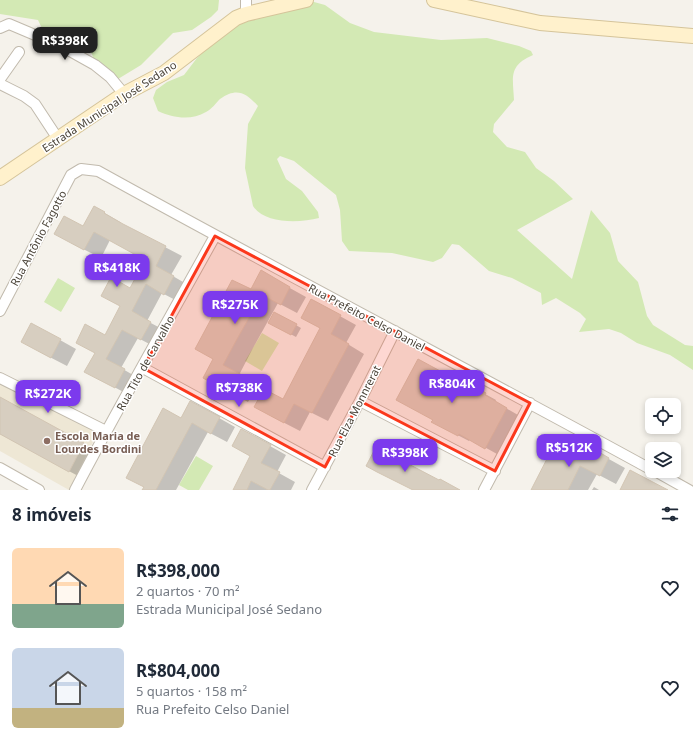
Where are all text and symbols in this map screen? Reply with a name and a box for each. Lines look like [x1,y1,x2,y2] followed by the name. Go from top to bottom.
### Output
[32,27,98,61] pin: R$398K
[42,31,88,49] text: R$398K
[39,57,179,155] street label: Estrada Municipal José Sedano
[6,187,70,288] street label: Rua Antônio Fagotto
[84,254,150,288] pin: R$418K
[94,258,140,276] text: R$418K
[306,280,428,354] street label: Rua Prefeito Celso Daniel
[202,291,268,325] pin: R$275K
[212,295,258,313] text: R$275K
[113,312,178,413] street label: Rua Tito de Carvalho
[324,363,384,459] street label: Rua Elza Monnrerat
[419,370,485,404] pin: R$804K
[206,374,272,408] pin: R$738K
[429,374,475,392] text: R$804K
[216,378,262,396] text: R$738K
[15,380,81,414] pin: R$272K
[25,384,71,402] text: R$272K
[645,398,681,478] map controls
[645,398,681,434] button: locate
[55,428,141,456] place label: Escola Maria de Lourdes Bordini
[536,434,602,468] pin: R$512K
[42,436,52,446] marker: Escola Maria de Lourdes Bordini
[546,438,592,456] text: R$512K
[372,439,438,473] pin: R$398K
[645,442,681,478] button: layers
[382,443,428,461] text: R$398K
[12,503,92,526] text: 8 imóveis
[659,503,681,525] icon: filters
[136,559,220,582] text: R$398,000
[44,564,92,612] icon: home
[659,577,681,599] icon: heart
[136,582,240,600] text: 2 quartos · 70 m²
[136,600,322,618] text: Estrada Municipal José Sedano
[136,659,220,682] text: R$804,000
[44,664,92,712] icon: home
[659,677,681,699] icon: heart
[136,682,247,700] text: 5 quartos · 158 m²
[136,700,289,718] text: Rua Prefeito Celso Daniel

